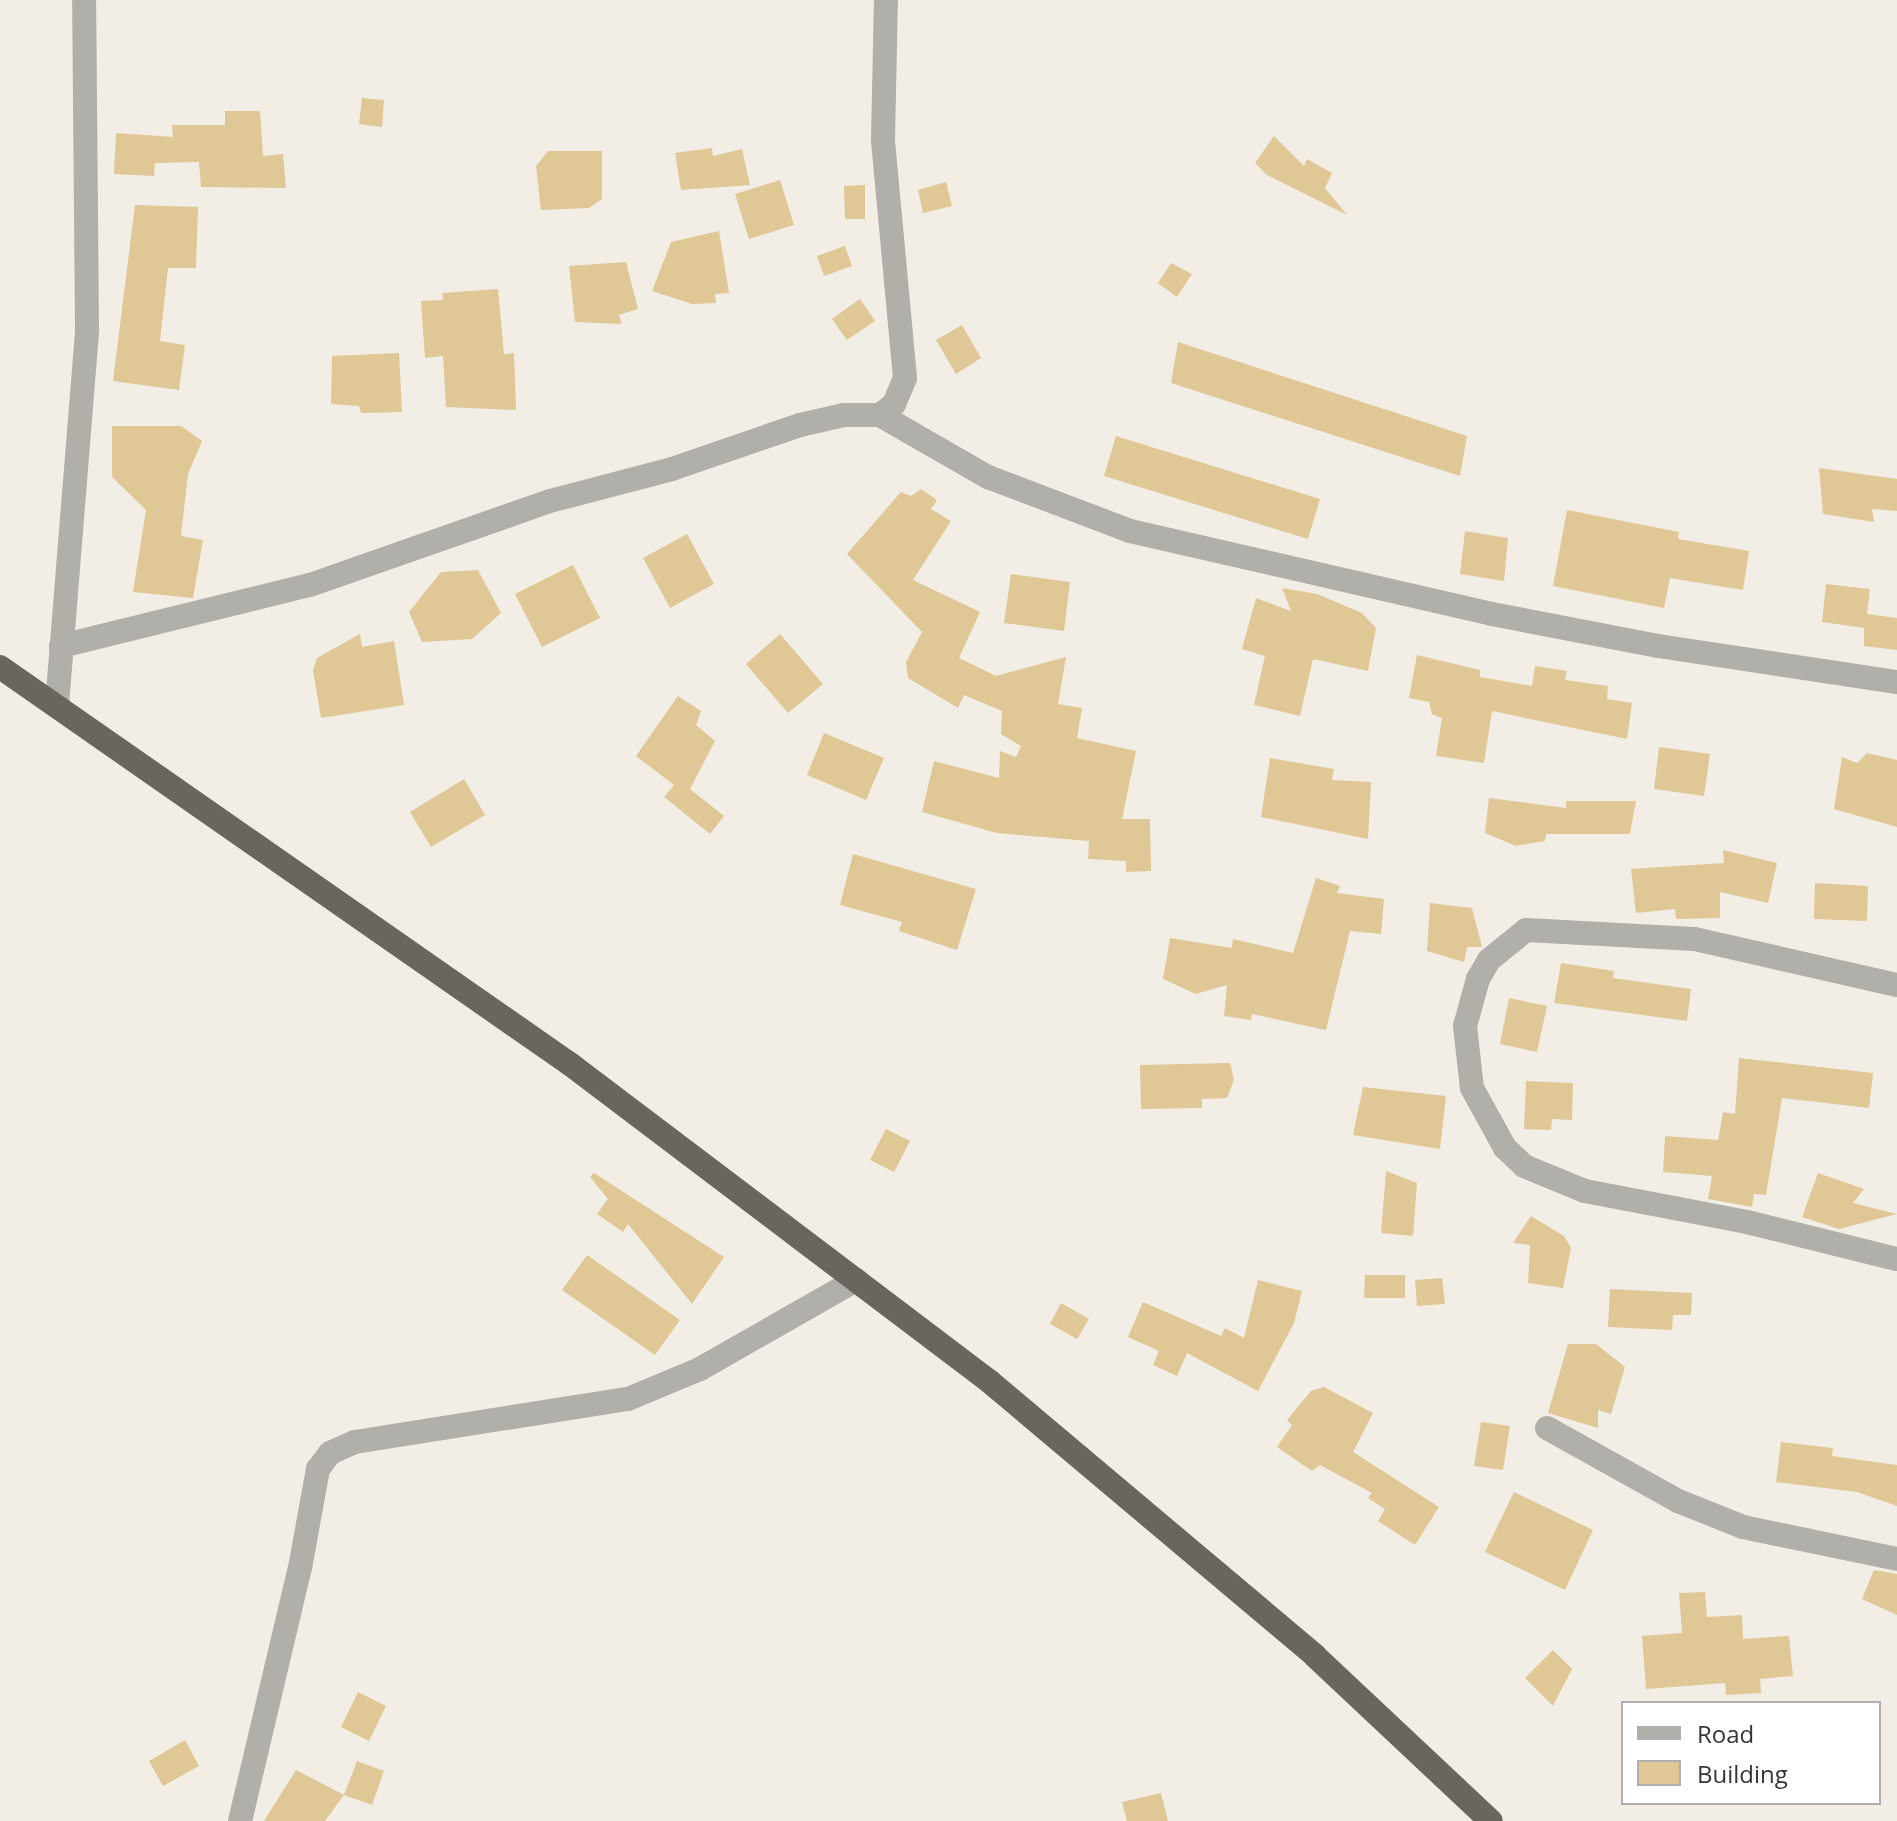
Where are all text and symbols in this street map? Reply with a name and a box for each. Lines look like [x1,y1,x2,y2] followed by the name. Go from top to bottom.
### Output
[1621,1701,1881,1805] legend
[1697,1717,1754,1750] text: Road
[1697,1757,1788,1790] text: Building

